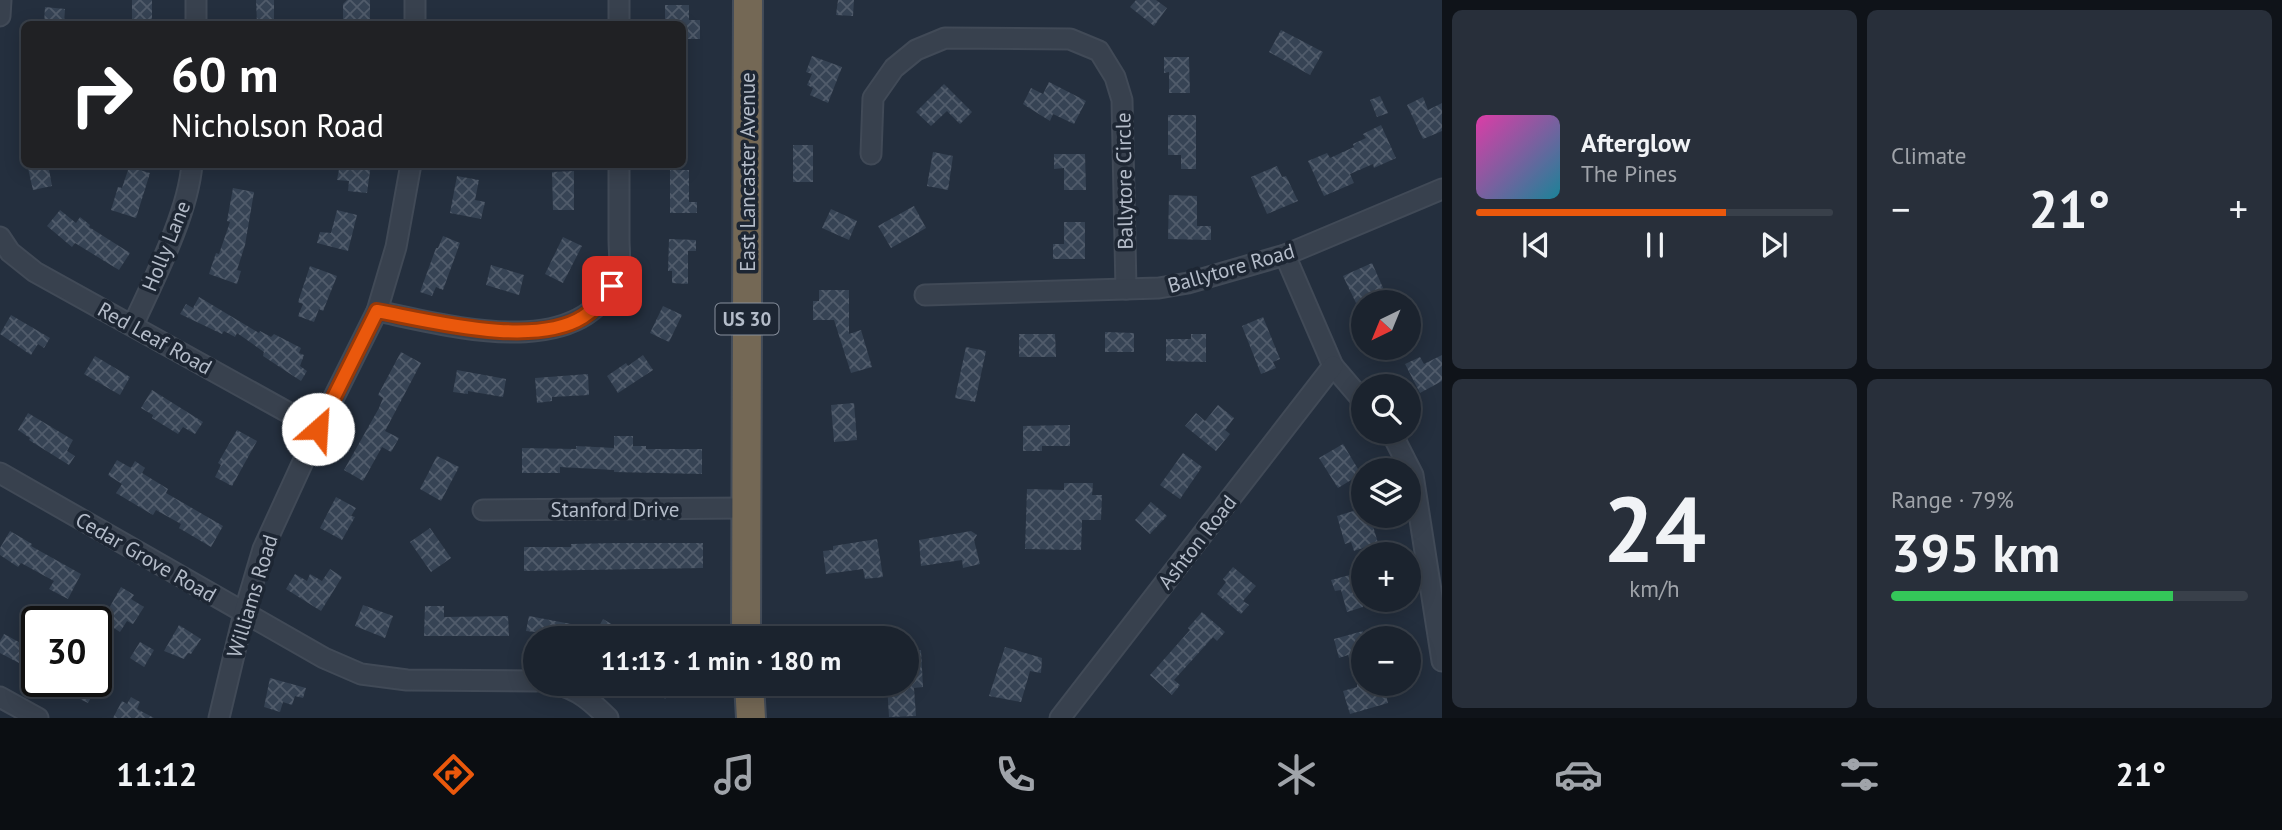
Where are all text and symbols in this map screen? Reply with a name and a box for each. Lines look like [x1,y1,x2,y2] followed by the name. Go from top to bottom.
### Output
[171,42,278,106] text: 60 m
[56,49,147,140] icon: right
[734,72,761,272] street label: East Lancaster Avenue
[171,104,384,146] text: Nicholson Road
[1109,112,1139,250] street label: Ballytore Circle
[1581,126,1690,159] text: Afterglow
[1891,141,1966,170] text: Climate
[1581,159,1677,188] text: The Pines
[2029,175,2110,242] text: 21°
[1891,184,1910,233] text: −
[2229,184,2248,233] text: +
[136,197,196,295] street label: Holly Lane
[1517,226,1555,264] icon: previous
[1636,226,1674,264] icon: pause
[1755,226,1793,264] icon: next
[1164,237,1298,299] street label: Ballytore Road
[582,256,642,316] pin
[593,267,631,305] icon: arrive
[1351,290,1421,360] north arrow
[1351,290,1421,696] map controls
[93,296,217,380] street label: Red Leaf Road
[716,304,778,334] road number: US 30
[1351,374,1421,444] button: search
[281,392,355,466] position arrow
[1351,458,1421,528] button: layers
[1603,469,1706,587] text: 24
[1891,485,2014,514] text: Range · 79%
[1152,489,1242,595] street label: Ashton Road
[550,496,680,523] street label: Stanford Drive
[71,506,221,608] street label: Cedar Grove Road
[1891,519,2060,586] text: 395 km
[220,531,284,661] street label: Williams Road
[1351,542,1421,612] button: +
[1629,574,1680,603] text: km/h
[21,606,112,697] speed limit sign: 30
[1351,626,1421,696] button: −
[601,644,841,677] text: 11:13 · 1 min · 180 m
[429,750,478,799] icon: directions
[710,750,759,799] icon: music
[991,750,1040,799] icon: phone
[1272,750,1321,799] icon: climate
[1554,750,1603,799] icon: car
[1835,750,1884,799] icon: filters
[116,753,197,795] text: 11:12
[2116,753,2166,795] text: 21°

